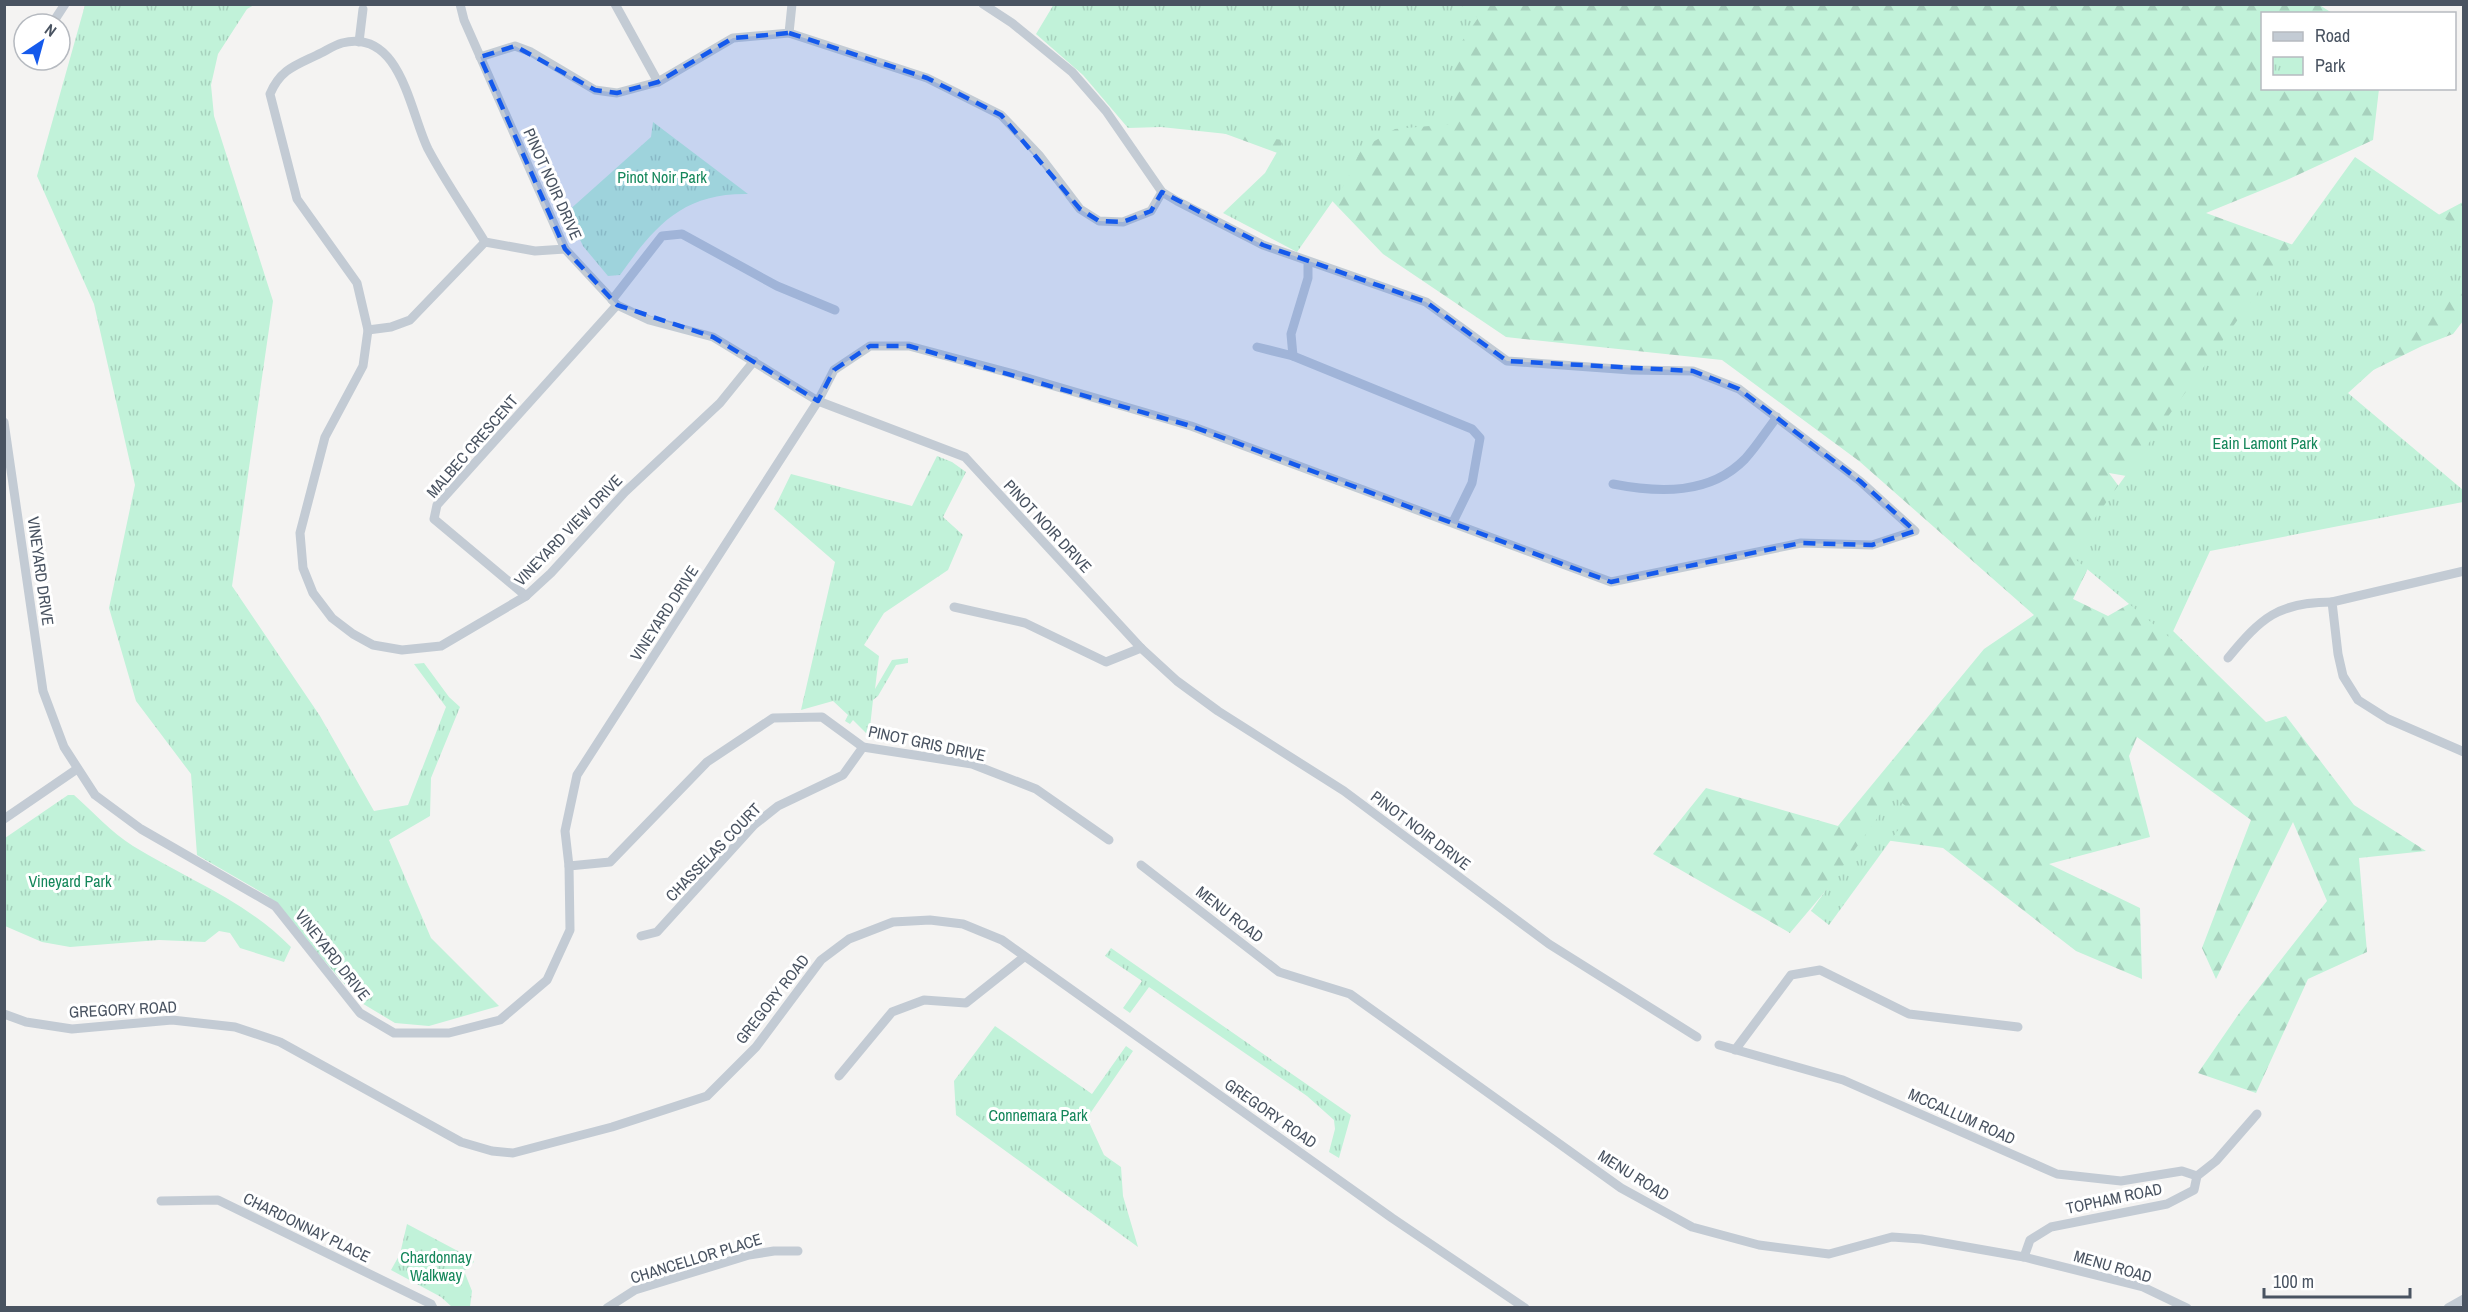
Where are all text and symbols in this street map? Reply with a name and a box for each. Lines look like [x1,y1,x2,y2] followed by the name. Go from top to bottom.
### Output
[12,12,72,72] north arrow
[2261,12,2456,90] legend
[41,18,61,42] text: N
[2315,23,2350,48] text: Road
[2315,53,2346,78] text: Park
[519,125,587,243] street label: PINOT NOIR DRIVE
[617,166,707,188] park label: Pinot Noir Park
[421,390,523,502] street label: MALBEC CRESCENT
[2212,432,2318,454] park label: Eain Lamont Park
[509,469,627,591] street label: VINEYARD VIEW DRIVE
[999,475,1097,577] street label: PINOT NOIR DRIVE
[22,515,60,627] street label: VINEYARD DRIVE
[625,561,703,665] street label: VINEYARD DRIVE
[866,720,988,766] street label: PINOT GRIS DRIVE
[1366,785,1476,875] street label: PINOT NOIR DRIVE
[660,798,766,906] street label: CHASSELAS COURT
[29,870,112,892] park label: Vineyard Park
[1192,881,1268,947] street label: MENU ROAD
[291,905,375,1005] street label: VINEYARD DRIVE
[730,950,814,1048] street label: GREGORY ROAD
[68,995,178,1023] street label: GREGORY ROAD
[1220,1073,1322,1153] street label: GREGORY ROAD
[1905,1083,2019,1149] street label: MCCALLUM ROAD
[988,1104,1088,1126] park label: Connemara Park
[1594,1144,1674,1206] street label: MENU ROAD
[2064,1177,2164,1219] street label: TOPHAM ROAD
[240,1187,374,1267] street label: CHARDONNAY PLACE
[628,1228,764,1288] street label: CHANCELLOR PLACE
[2071,1244,2155,1288] street label: MENU ROAD
[400,1246,472,1286] park label: Chardonnay Walkway
[2264,1261,2410,1299] scale bar
[2273,1269,2314,1294] text: 100 m

